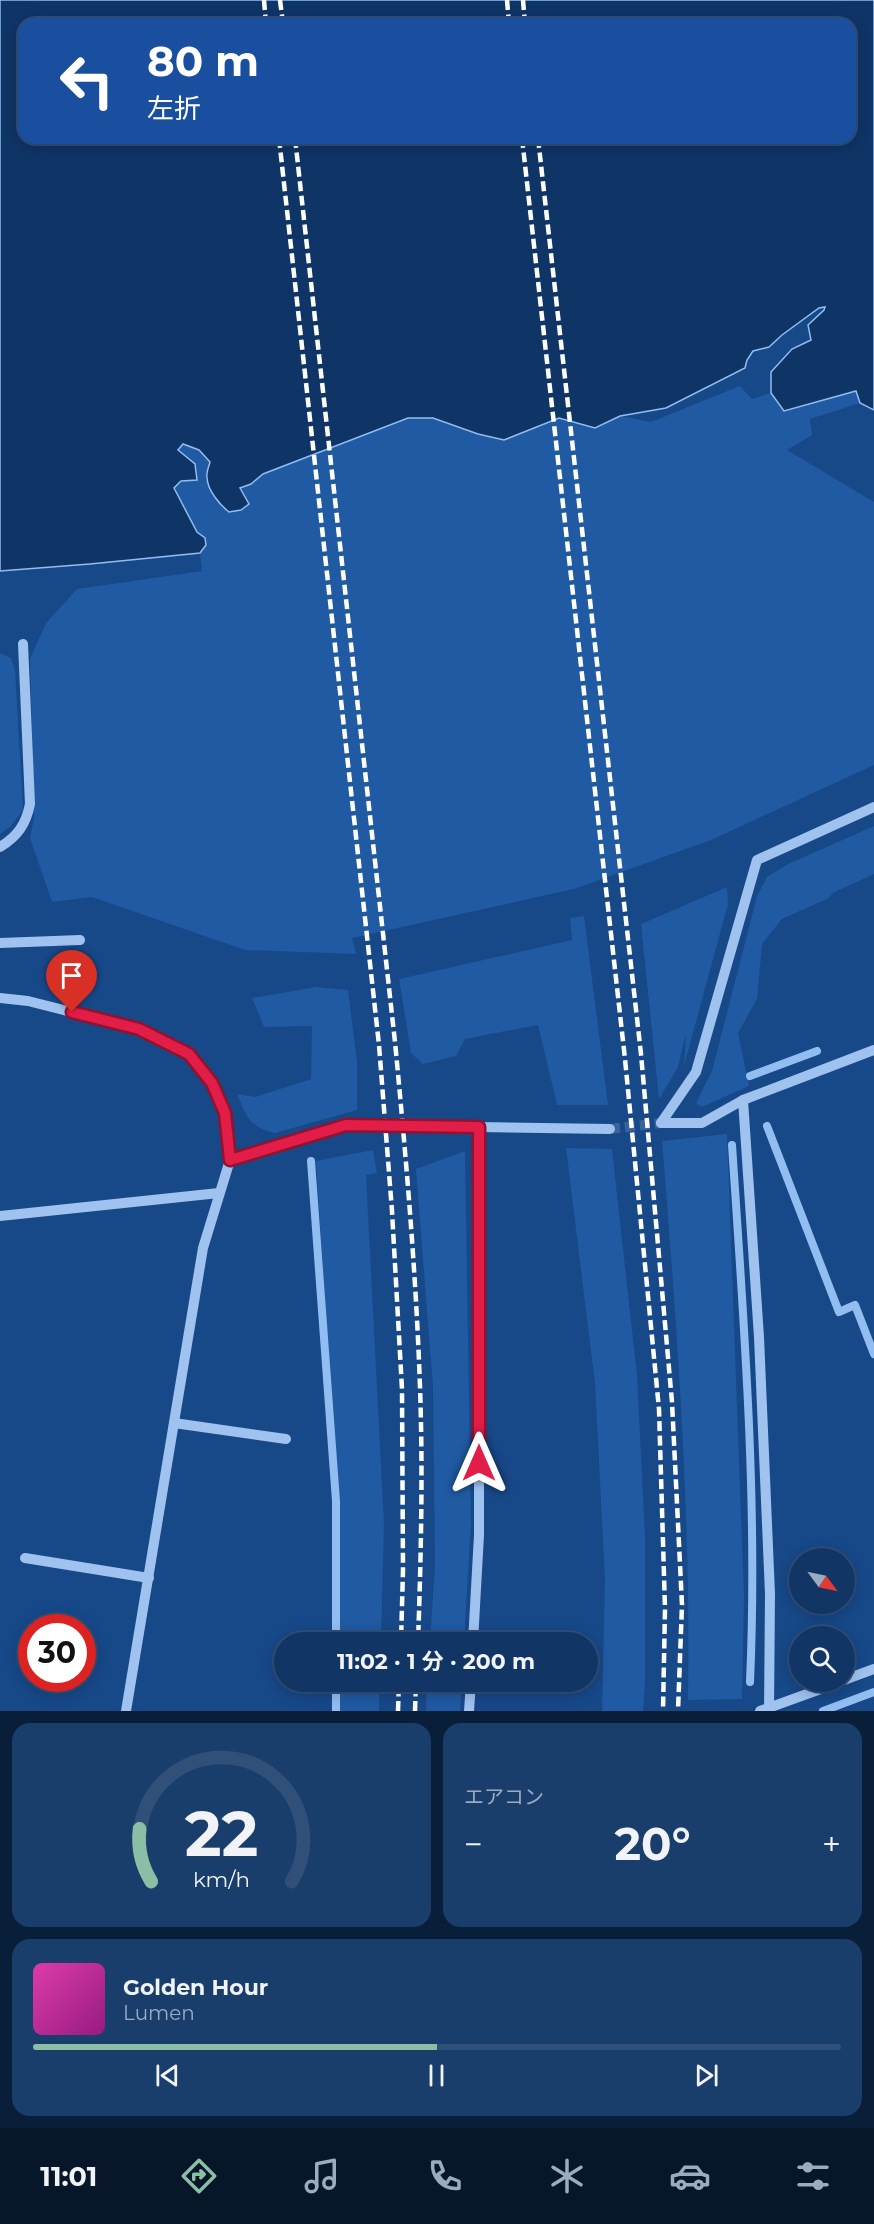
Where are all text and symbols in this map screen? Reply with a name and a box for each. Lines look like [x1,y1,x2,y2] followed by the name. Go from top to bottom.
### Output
[147,35,259,87] text: 80 m
[48,42,126,120] icon: left
[147,92,201,125] text: 左折
[46,950,97,1012] pin
[55,959,88,992] icon: arrive
[447,1431,511,1495] position arrow
[789,1548,855,1614] north arrow
[789,1548,855,1692] map controls
[18,1614,96,1692] speed limit sign: 30
[789,1626,855,1692] button: search
[337,1648,535,1675] text: 11:02 · 1 分 · 200 m
[464,1785,544,1809] text: エアコン
[185,1796,258,1872] text: 22
[615,1816,690,1871] text: 20°
[464,1824,483,1864] text: −
[822,1824,841,1864] text: +
[193,1866,250,1892] text: km/h
[123,1974,268,2001] text: Golden Hour
[123,2001,195,2025] text: Lumen
[151,2059,184,2092] icon: previous
[420,2059,453,2092] icon: pause
[690,2059,723,2092] icon: next
[178,2155,220,2197] icon: directions
[301,2155,343,2197] icon: music
[424,2155,466,2197] icon: phone
[546,2155,588,2197] icon: climate
[669,2155,711,2197] icon: car
[792,2155,834,2197] icon: filters
[40,2160,97,2193] text: 11:01

